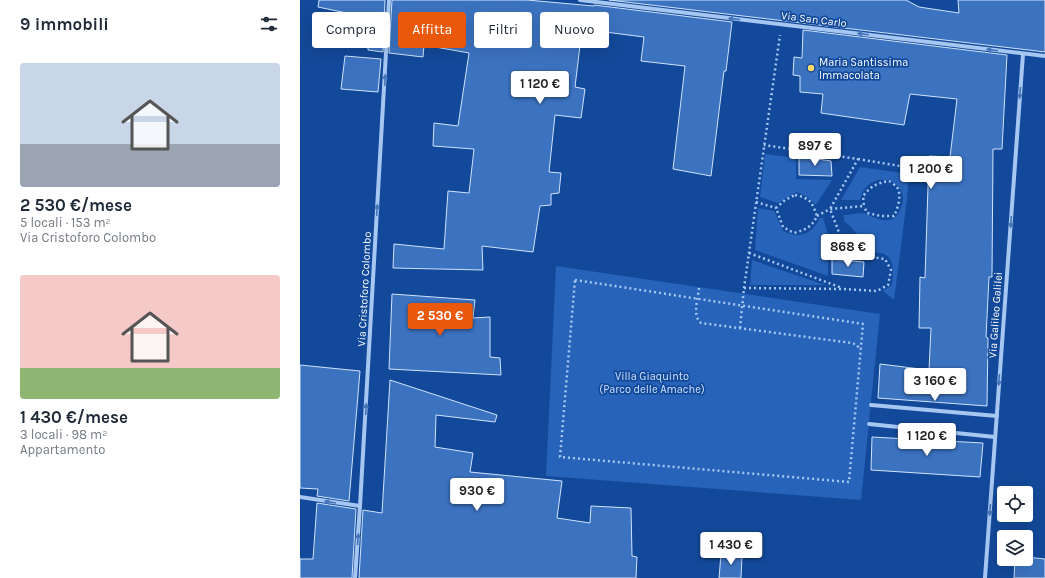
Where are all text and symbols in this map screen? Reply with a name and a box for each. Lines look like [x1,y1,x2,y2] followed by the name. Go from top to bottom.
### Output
[780,9,847,30] street label: Via San Carlo
[312,12,390,48] chip: Compra
[398,12,466,48] chip: Affitta
[474,12,532,48] chip: Filtri
[540,12,609,48] chip: Nuovo
[258,13,280,35] icon: filters
[20,14,109,34] text: 9 immobili
[728,15,740,22] one-way arrow
[857,31,869,37] one-way arrow
[986,47,998,53] one-way arrow
[819,56,908,82] place label: Maria Santissima Immacolata
[806,63,816,73] marker: Maria Santissima Immacolata
[503,71,577,105] pin: 1 120 €
[381,74,388,86] one-way arrow
[520,76,560,91] text: 1 120 €
[1016,87,1023,99] one-way arrow
[114,89,186,161] icon: home
[787,133,843,167] pin: 897 €
[798,138,832,153] text: 897 €
[894,156,968,190] pin: 1 200 €
[909,161,953,176] text: 1 200 €
[20,195,132,215] text: 2 530 €/mese
[374,204,381,216] one-way arrow
[20,215,111,230] text: 5 locali · 153 m²
[1007,216,1014,228] one-way arrow
[20,230,156,245] text: Via Cristoforo Colombo
[355,231,374,347] street label: Via Cristoforo Colombo
[820,234,876,268] pin: 868 €
[830,239,866,254] text: 868 €
[986,271,1005,359] street label: Via Galileo Galilei
[114,301,186,373] icon: home
[403,303,477,337] pin: 2 530 €
[417,308,463,323] text: 2 530 €
[898,368,972,402] pin: 3 160 €
[599,370,705,396] park label: Villa Giaquinto (Parco delle Amache)
[913,373,957,388] text: 3 160 €
[996,374,1003,386] one-way arrow
[363,402,369,415] one-way arrow
[20,407,128,427] text: 1 430 €/mese
[890,423,964,457] pin: 1 120 €
[20,427,107,442] text: 3 locali · 98 m²
[907,428,947,443] text: 1 120 €
[20,442,105,457] text: Appartamento
[449,478,505,512] pin: 930 €
[459,483,495,498] text: 930 €
[997,486,1033,566] map controls
[997,486,1033,522] button: locate
[324,499,336,505] one-way arrow
[987,504,994,516] one-way arrow
[997,530,1033,566] button: layers
[694,532,768,566] pin: 1 430 €
[354,533,361,545] one-way arrow
[709,537,753,552] text: 1 430 €

